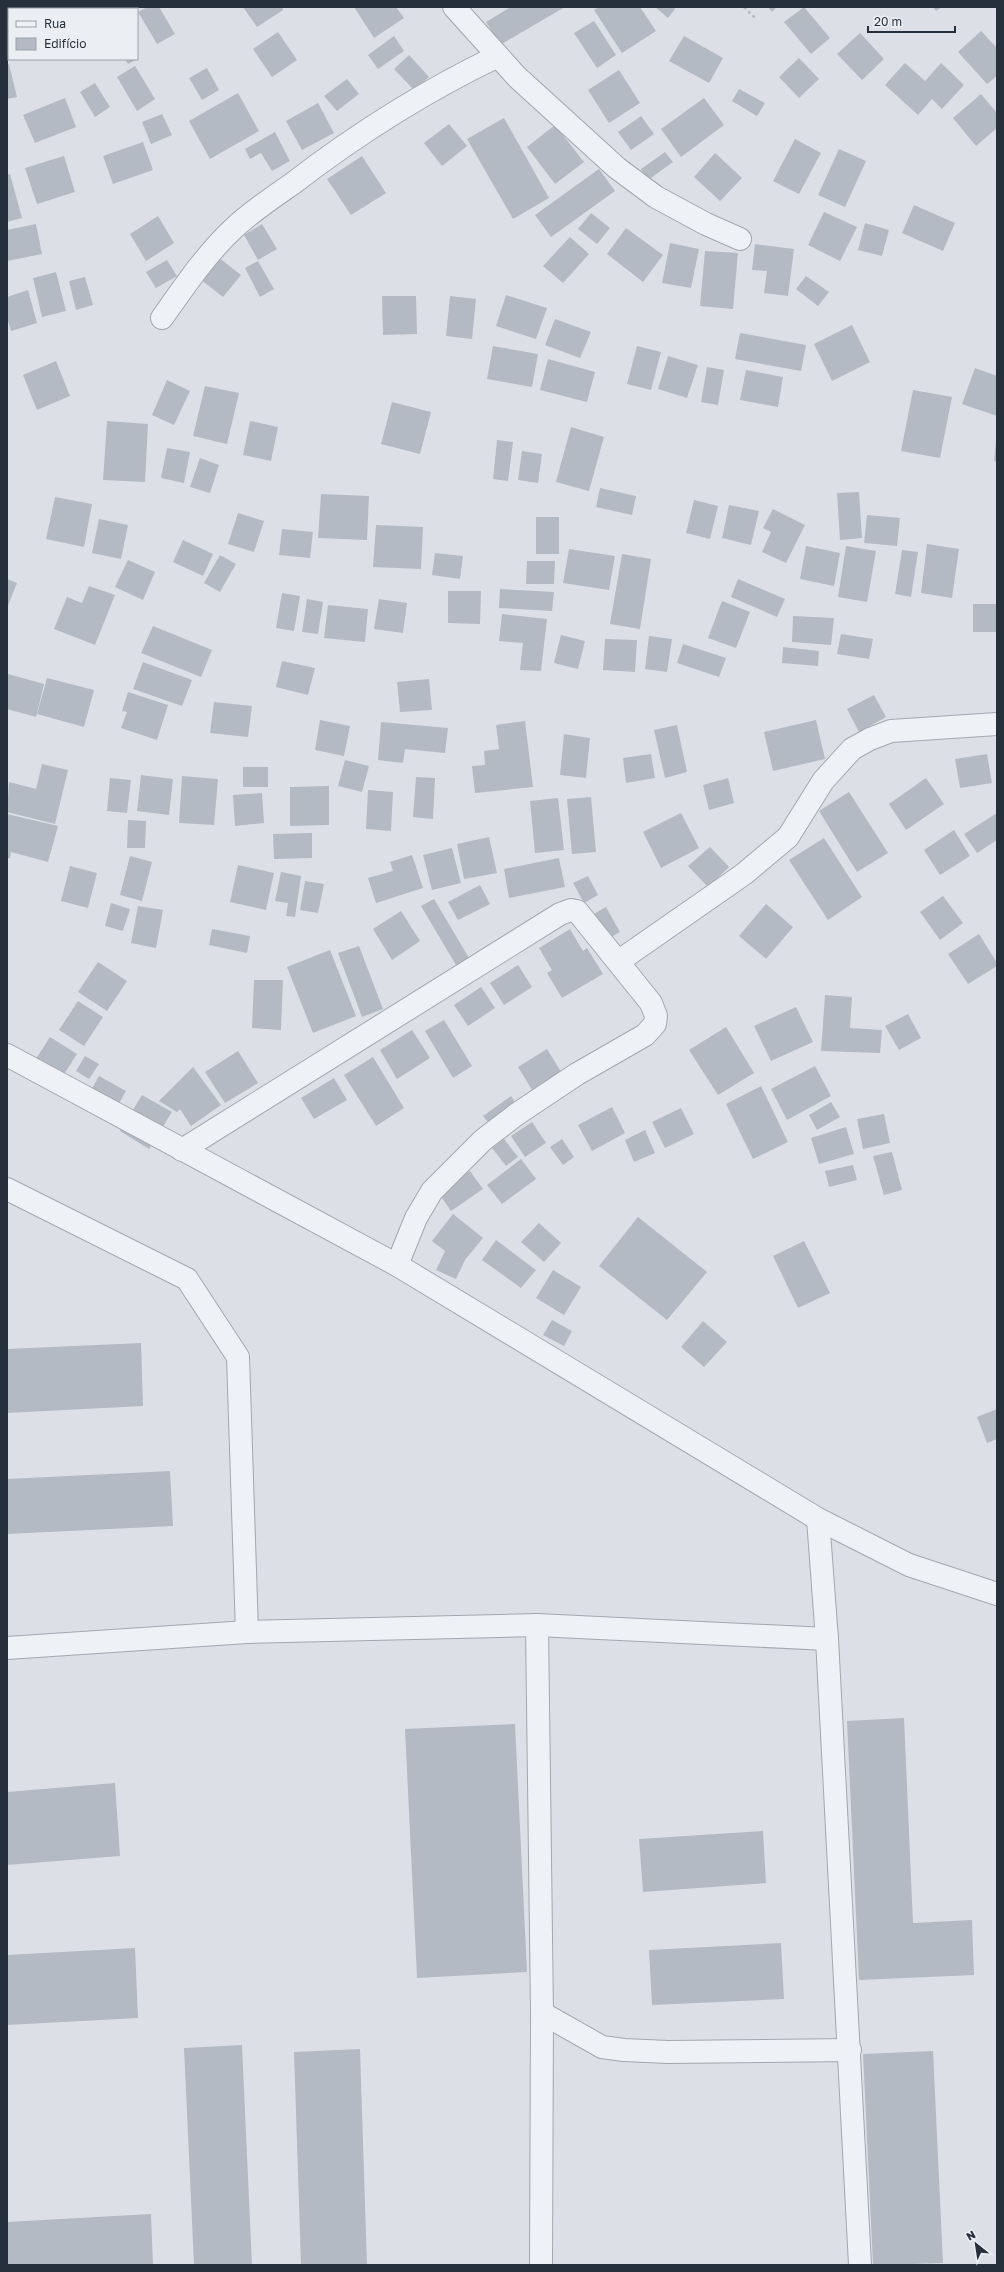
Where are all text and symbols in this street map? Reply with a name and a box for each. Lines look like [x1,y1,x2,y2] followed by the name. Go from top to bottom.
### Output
[8,8,138,60] legend
[868,8,955,34] scale bar
[874,14,902,29] text: 20 m
[44,16,66,31] text: Rua
[44,36,86,51] text: Edifício
[956,2224,996,2264] north arrow
[964,2227,978,2243] text: N

